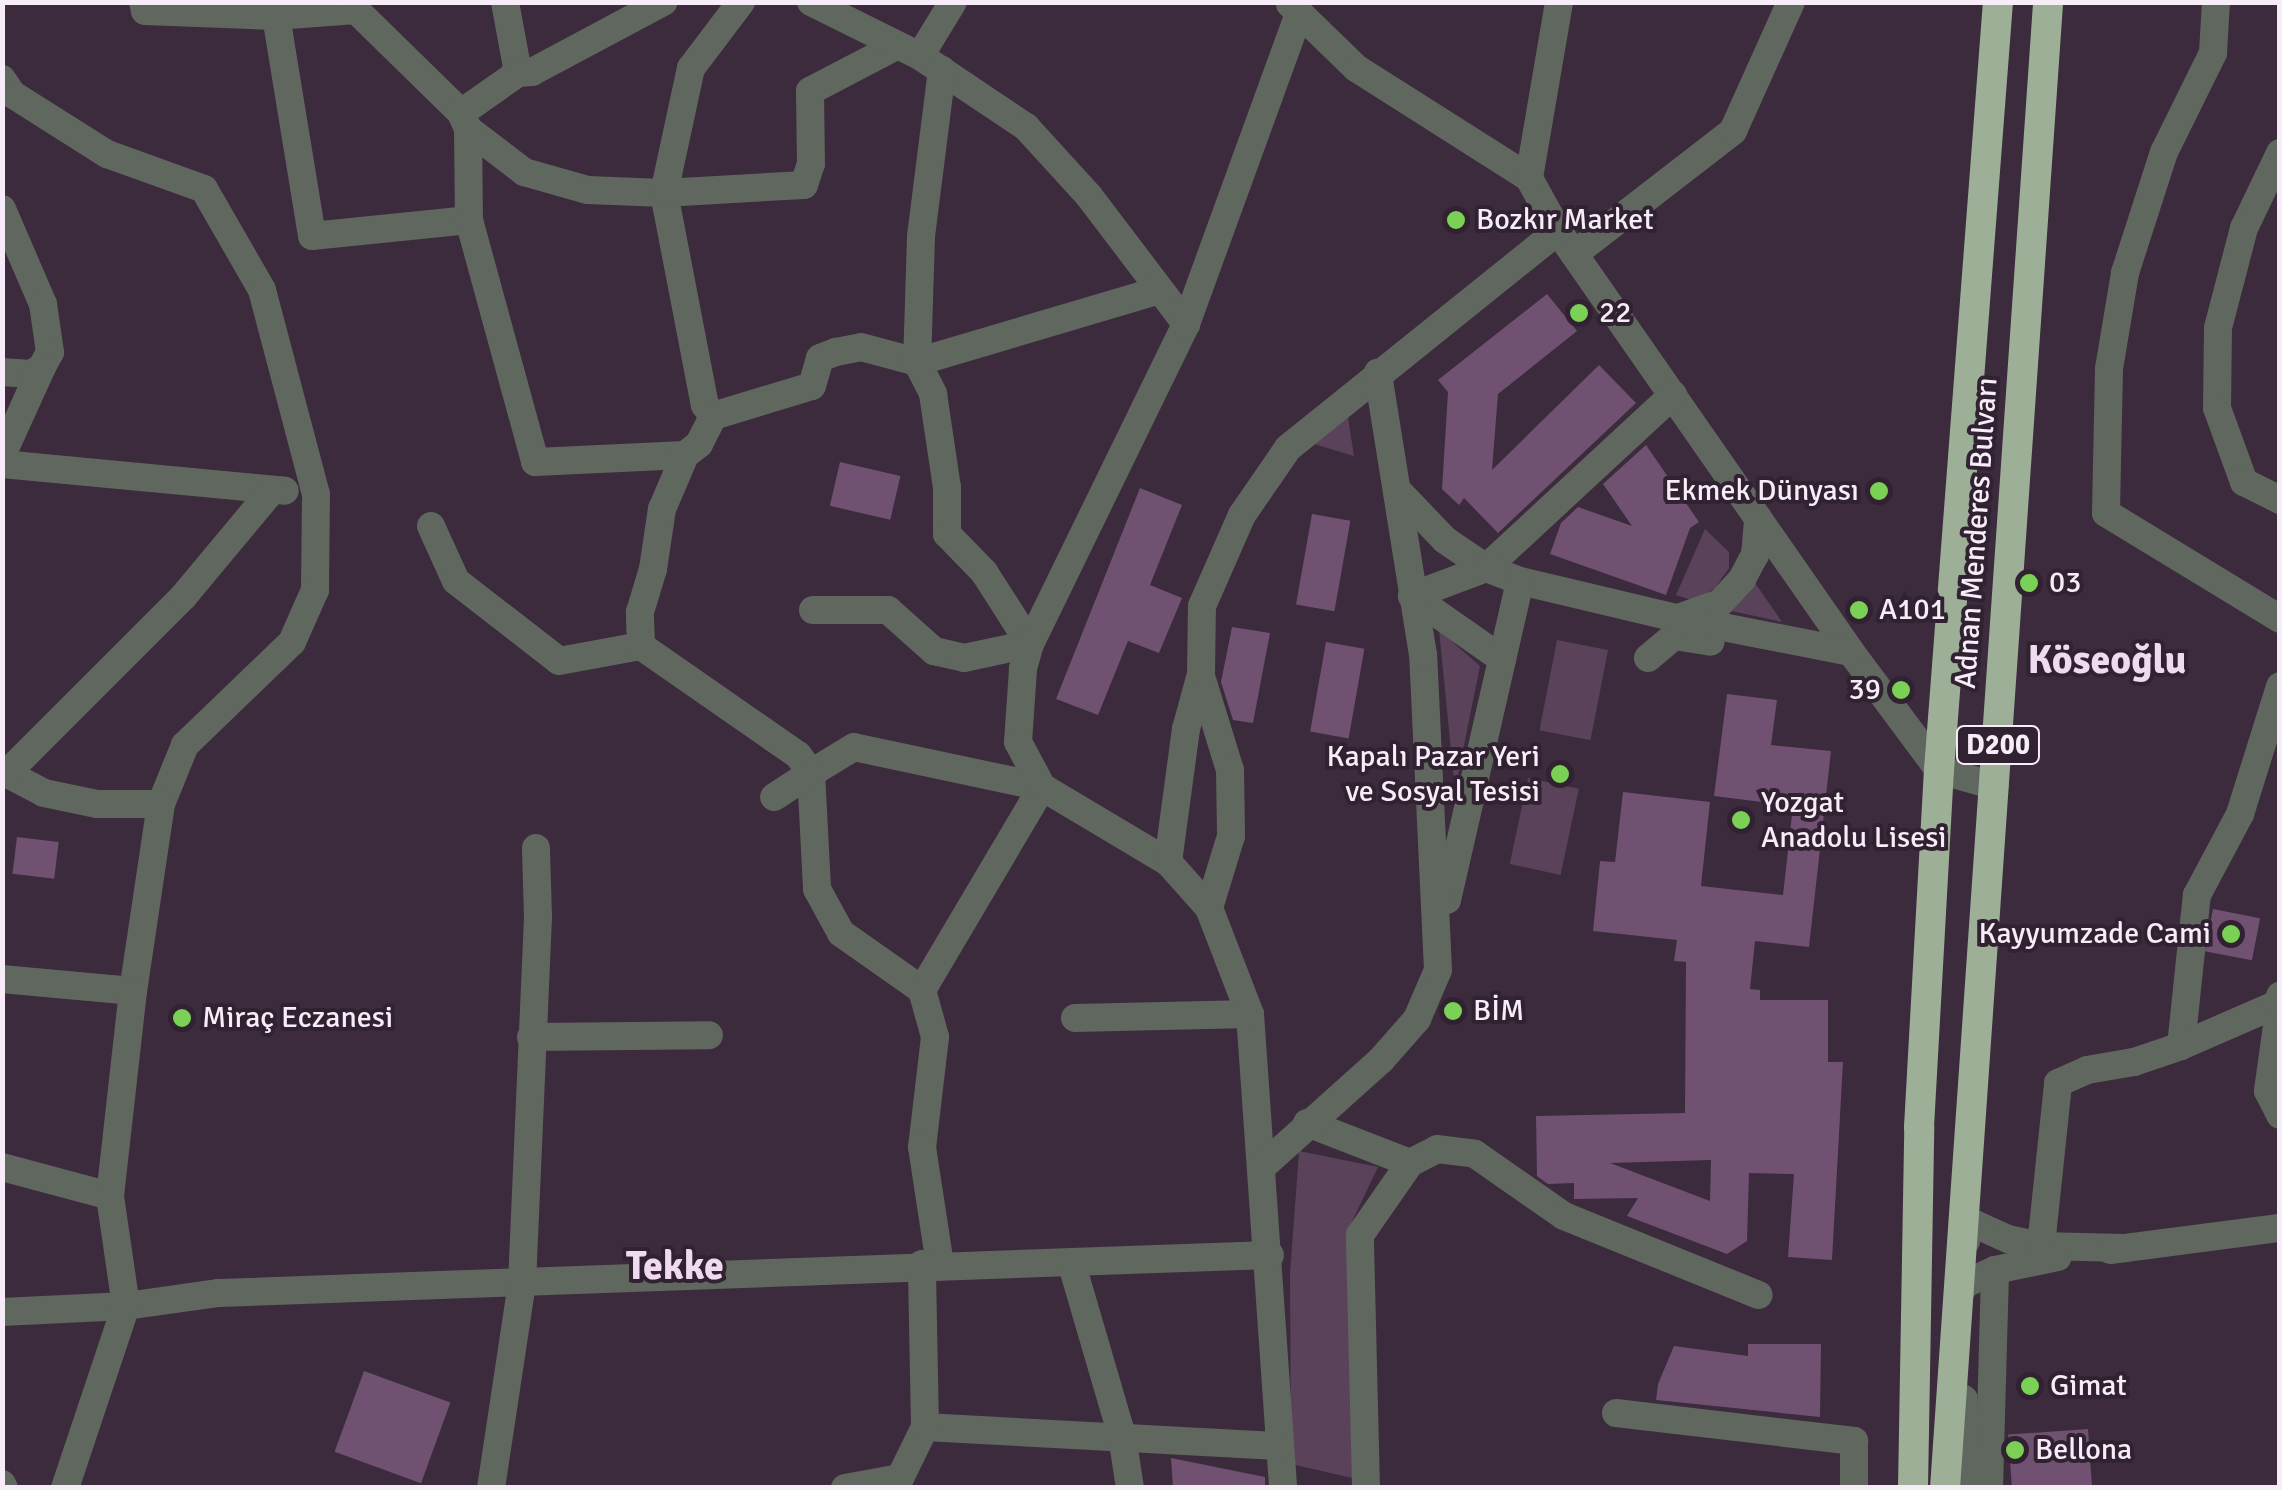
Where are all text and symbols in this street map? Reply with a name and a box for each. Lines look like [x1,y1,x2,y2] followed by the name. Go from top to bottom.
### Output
[1476,202,1654,238] place label: Bozkır Market
[1445,209,1467,231] marker: Bozkır Market
[1599,295,1631,331] place label: 22
[1568,302,1590,324] marker: 22
[1948,376,2006,690] street label: Adnan Menderes Bulvarı
[1665,473,1859,509] place label: Ekmek Dünyası
[1868,480,1890,502] marker: Ekmek Dünyası
[2049,565,2081,601] place label: 03
[2018,572,2040,594] marker: 03
[1879,592,1946,628] place label: A101
[1848,599,1870,621] marker: A101
[2027,636,2187,684] district label: Köseoğlu
[1849,672,1881,708] place label: 39
[1890,679,1912,701] marker: 39
[1956,722,2040,768] road number: D200
[1327,739,1540,810] place label: Kapalı Pazar Yeri ve Sosyal Tesisi
[1549,763,1571,785] marker: Kapalı Pazar Yeri ve Sosyal Tesisi
[1761,785,1946,856] place label: Yozgat Anadolu Lisesi
[1730,809,1752,831] marker: Yozgat Anadolu Lisesi
[1979,916,2211,952] place label: Kayyumzade Cami
[2220,923,2242,945] marker: Kayyumzade Cami
[1473,993,1524,1029] place label: BİM
[202,1000,393,1036] place label: Miraç Eczanesi
[1442,1000,1464,1022] marker: BİM
[171,1007,193,1029] marker: Miraç Eczanesi
[626,1242,724,1290] district label: Tekke
[2050,1368,2127,1404] place label: Gimat
[2019,1375,2041,1397] marker: Gimat
[2035,1432,2132,1468] place label: Bellona
[2004,1439,2026,1461] marker: Bellona

